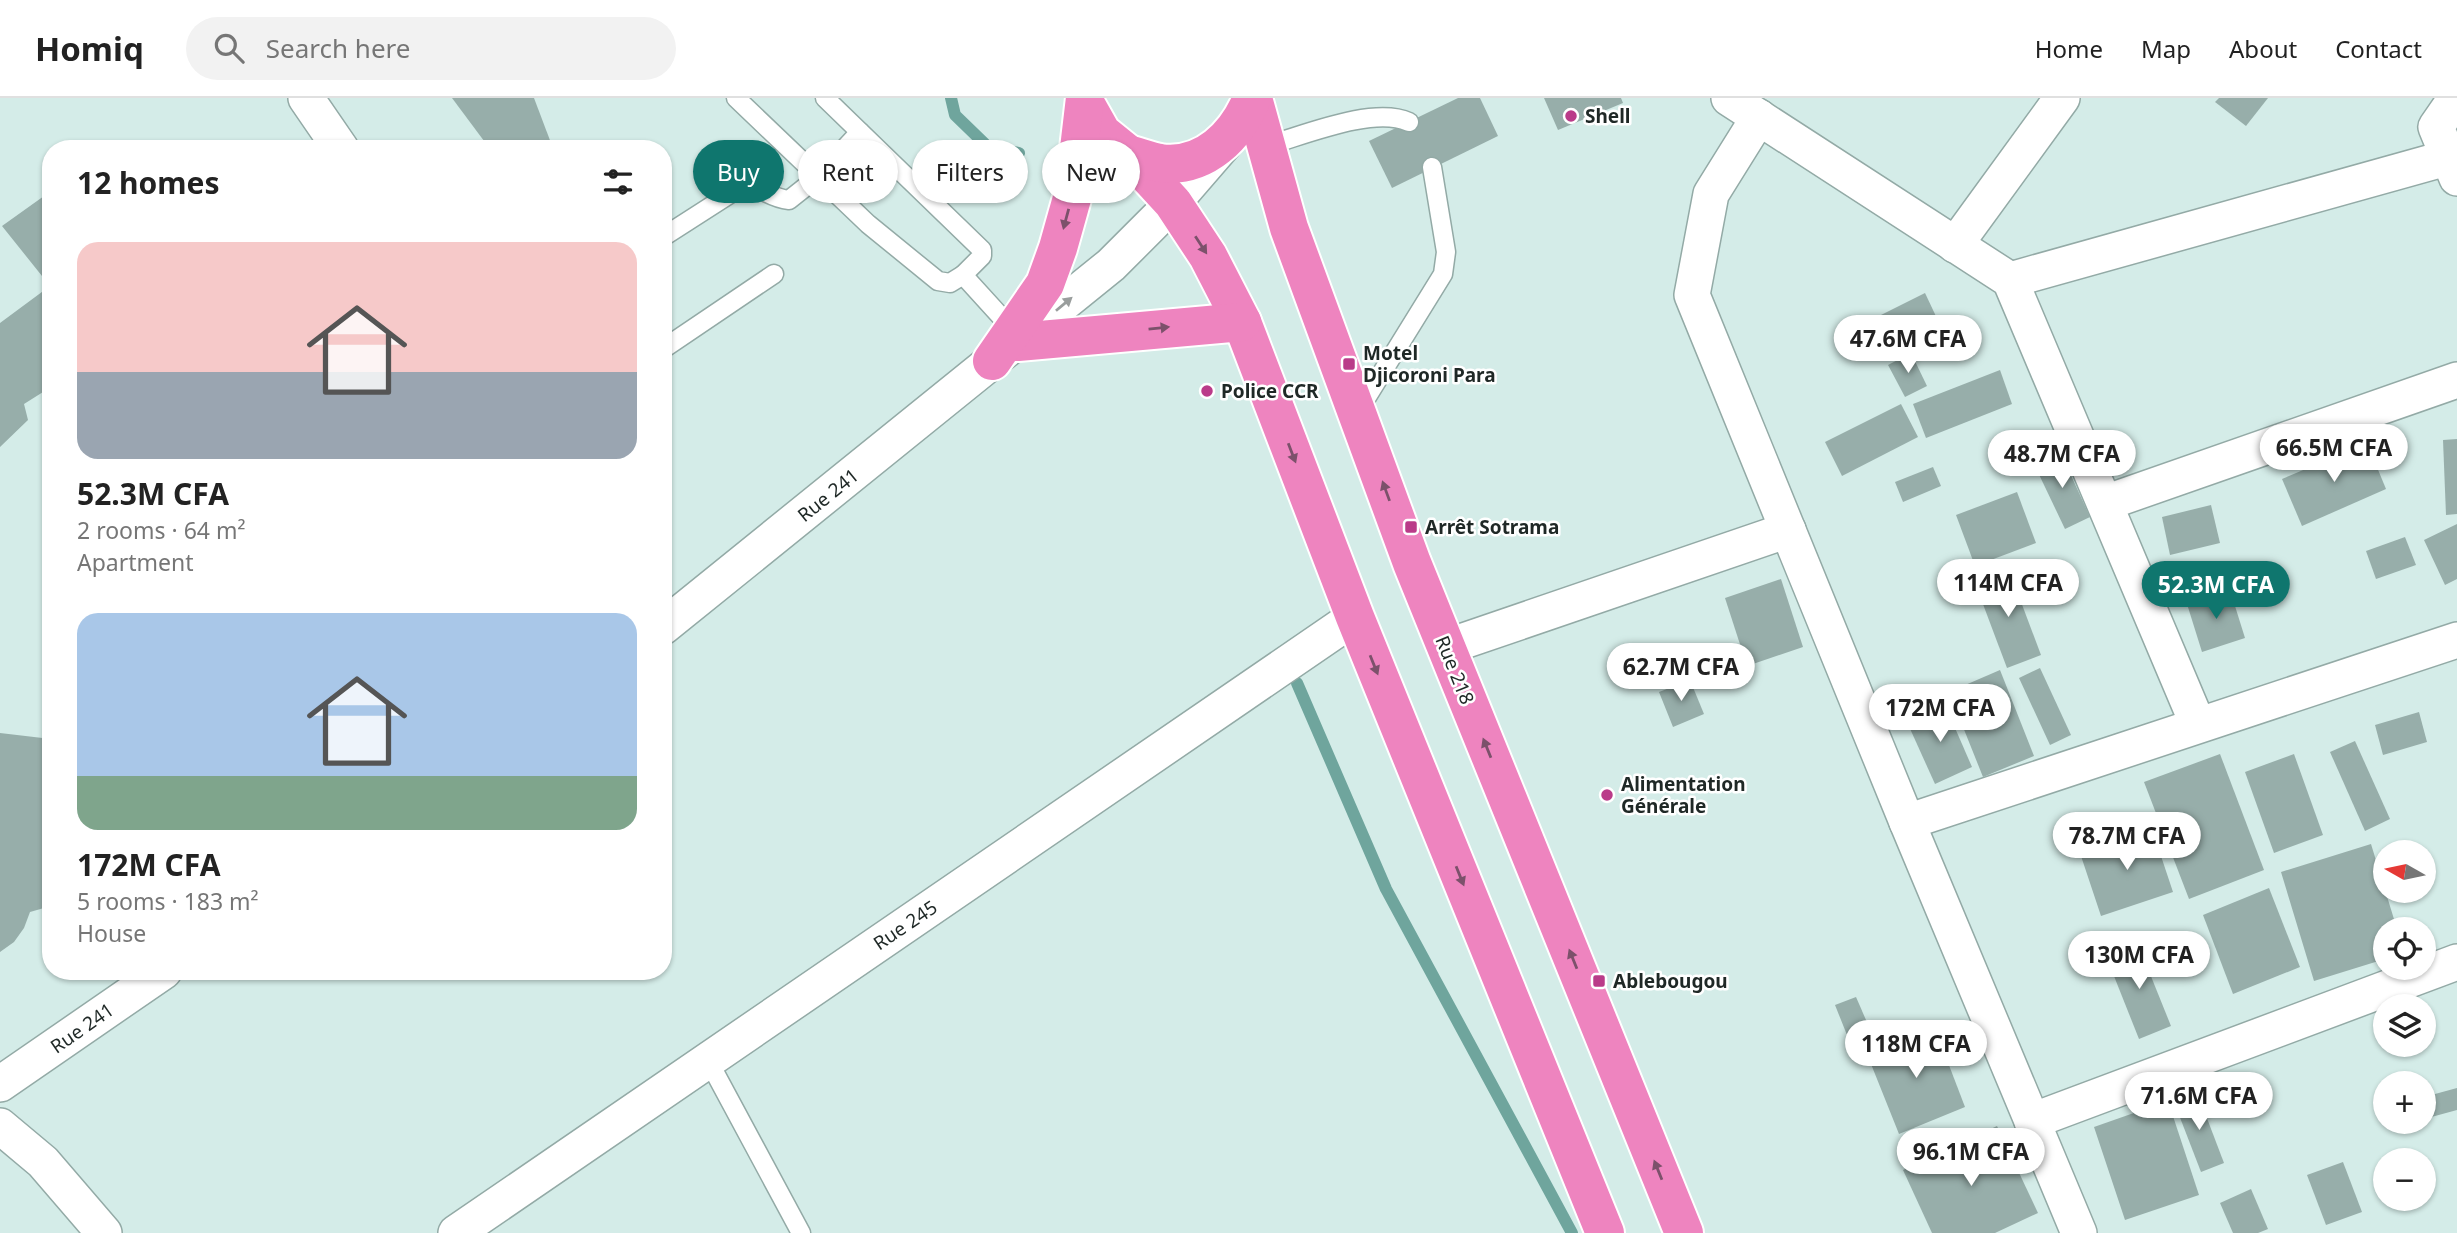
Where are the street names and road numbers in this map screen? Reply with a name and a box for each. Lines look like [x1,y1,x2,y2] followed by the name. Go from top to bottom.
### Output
[792,462,864,528] street label: Rue 241
[1429,632,1481,708] street label: Rue 218
[868,894,942,956] street label: Rue 245
[45,997,119,1059] street label: Rue 241

